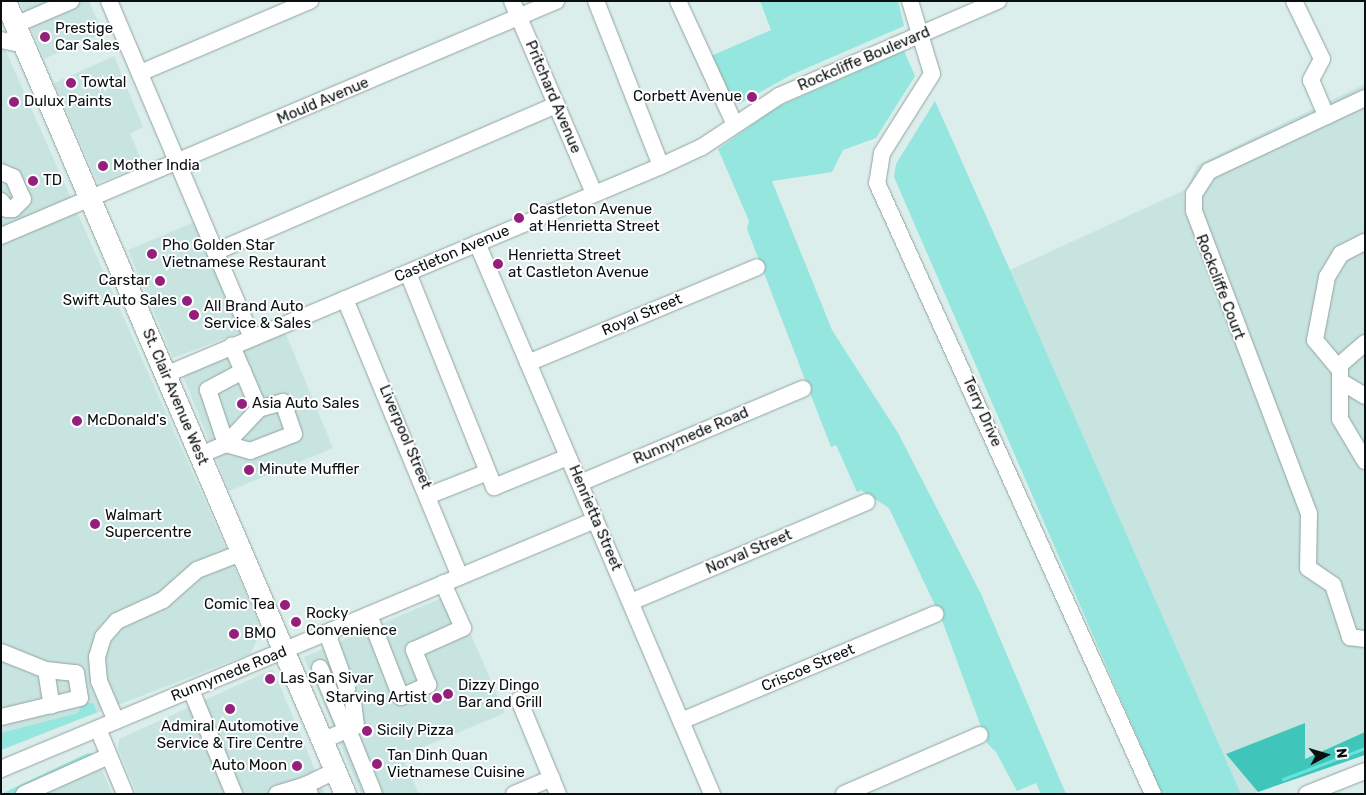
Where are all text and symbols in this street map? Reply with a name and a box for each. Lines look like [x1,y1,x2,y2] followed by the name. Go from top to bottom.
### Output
[55,19,120,54] place label: Prestige Car Sales
[795,23,933,95] street label: Rockcliffe Boulevard
[39,31,51,43] marker: Prestige Car Sales
[521,38,585,156] street label: Pritchard Avenue
[81,74,126,92] place label: Towtal
[274,74,372,128] street label: Mould Avenue
[65,77,77,89] marker: Towtal
[632,88,742,106] place label: Corbett Avenue
[746,91,758,103] marker: Corbett Avenue
[24,93,112,111] place label: Dulux Paints
[8,96,20,108] marker: Dulux Paints
[113,157,200,175] place label: Mother India
[97,160,109,172] marker: Mother India
[43,172,62,190] place label: TD
[27,175,39,187] marker: TD
[529,200,660,235] place label: Castleton Avenue at Henrietta Street
[513,212,525,224] marker: Castleton Avenue at Henrietta Street
[392,222,512,286] street label: Castleton Avenue
[1192,232,1248,342] street label: Rockcliffe Court
[162,236,326,271] place label: Pho Golden Star Vietnamese Restaurant
[508,246,649,281] place label: Henrietta Street at Castleton Avenue
[146,248,158,260] marker: Pho Golden Star Vietnamese Restaurant
[492,258,504,270] marker: Henrietta Street at Castleton Avenue
[99,272,150,290] place label: Carstar
[154,275,166,287] marker: Carstar
[599,290,685,340] street label: Royal Street
[62,292,177,310] place label: Swift Auto Sales
[181,295,193,307] marker: Swift Auto Sales
[204,297,311,332] place label: All Brand Auto Service & Sales
[188,309,200,321] marker: All Brand Auto Service & Sales
[138,326,212,468] street label: St. Clair Avenue West
[959,374,1005,450] street label: Terry Drive
[375,382,435,492] street label: Liverpool Street
[252,395,360,413] place label: Asia Auto Sales
[236,398,248,410] marker: Asia Auto Sales
[631,404,751,468] street label: Runnymede Road
[87,412,167,430] place label: McDonald's
[71,415,83,427] marker: McDonald's
[259,461,359,479] place label: Minute Muffler
[565,463,625,573] street label: Henrietta Street
[243,464,255,476] marker: Minute Muffler
[105,506,192,541] place label: Walmart Supercentre
[89,518,101,530] marker: Walmart Supercentre
[703,526,795,578] street label: Norval Street
[204,596,275,614] place label: Comic Tea
[279,599,291,611] marker: Comic Tea
[306,604,397,639] place label: Rocky Convenience
[290,616,302,628] marker: Rocky Convenience
[244,625,276,643] place label: BMO
[228,628,240,640] marker: BMO
[759,640,857,696] street label: Criscoe Street
[168,643,290,705] street label: Runnymede Road
[280,670,373,688] place label: Las San Sivar
[264,673,276,685] marker: Las San Sivar
[458,676,542,711] place label: Dizzy Dingo Bar and Grill
[442,688,454,700] marker: Dizzy Dingo Bar and Grill
[325,689,427,707] place label: Starving Artist
[431,692,443,704] marker: Starving Artist
[224,703,236,715] marker: Admiral Automotive Service & Tire Centre
[157,717,303,752] place label: Admiral Automotive Service & Tire Centre
[377,722,454,740] place label: Sicily Pizza
[361,725,373,737] marker: Sicily Pizza
[1301,730,1351,780] north arrow
[387,746,525,781] place label: Tan Dinh Quan Vietnamese Cuisine
[1332,747,1350,759] text: N
[212,757,287,775] place label: Auto Moon
[371,758,383,770] marker: Tan Dinh Quan Vietnamese Cuisine
[291,760,303,772] marker: Auto Moon

